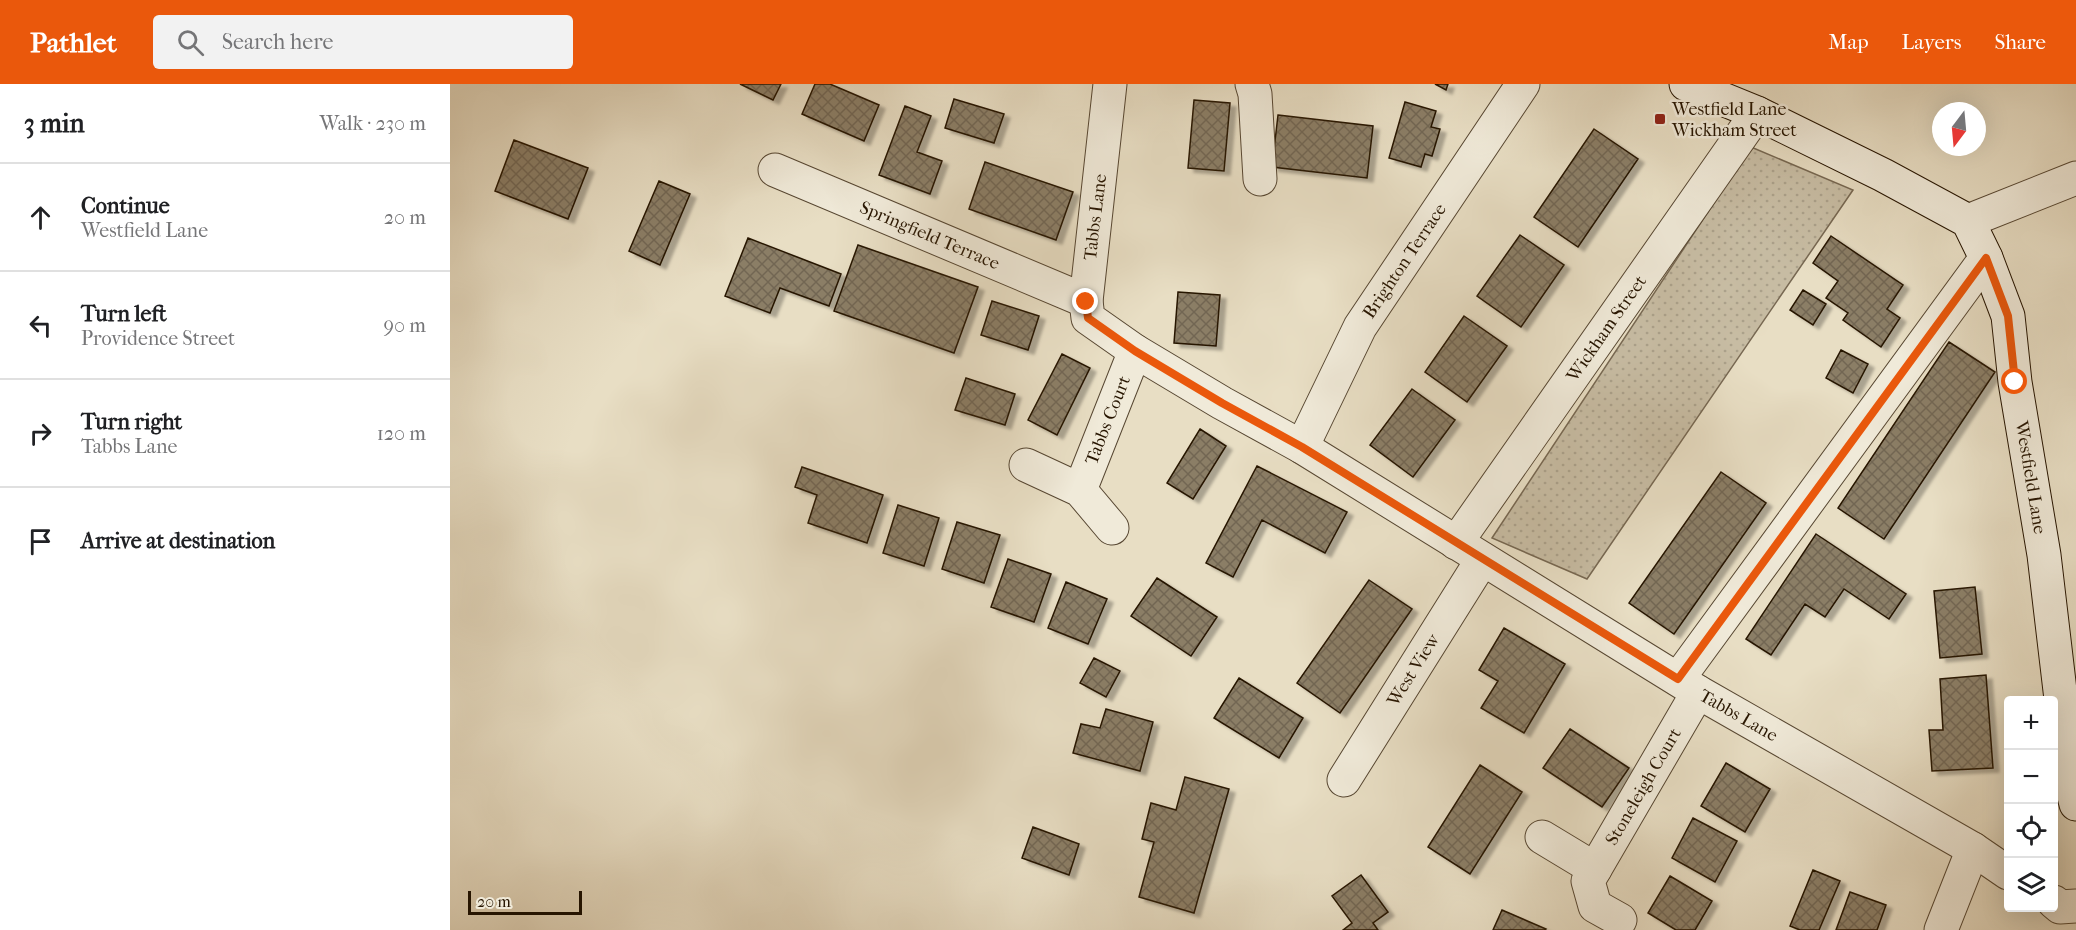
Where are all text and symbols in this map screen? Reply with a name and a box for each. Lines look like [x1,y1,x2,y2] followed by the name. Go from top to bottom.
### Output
[153,15,573,69] search box
[30,26,117,59] text: Pathlet
[174,26,207,59] icon: search
[222,29,333,55] text: Search here
[1828,30,1869,54] text: Map
[1902,30,1961,54] text: Layers
[1994,30,2046,54] text: Share
[1671,99,1797,141] place label: Westfield Lane Wickham Street
[1932,102,1986,156] north arrow
[24,108,85,139] text: 3 min
[320,112,426,135] text: Walk · 230 m
[1653,112,1667,126] marker: Westfield Lane Wickham Street
[1080,173,1111,261] street label: Tabbs Lane
[81,193,170,219] text: Continue
[857,197,1003,274] street label: Springfield Terrace
[1359,200,1451,323] street label: Brighton Terrace
[24,201,57,234] icon: ahead
[384,206,426,229] text: 20 m
[81,219,208,242] text: Westfield Lane
[1562,271,1651,387] street label: Wickham Street
[1072,288,1098,314] route end
[81,301,167,327] text: Turn left
[24,309,57,342] icon: left
[384,314,426,337] text: 90 m
[81,327,235,350] text: Providence Street
[2001,368,2027,394] route start
[1081,372,1135,468] street label: Tabbs Court
[81,409,182,435] text: Turn right
[24,417,57,450] icon: right
[2011,418,2050,536] street label: Westfield Lane
[377,422,426,445] text: 120 m
[81,435,177,458] text: Tabbs Lane
[24,525,57,558] icon: arrive
[81,528,275,554] text: Arrive at destination
[1382,630,1444,711] street label: West View
[1696,685,1781,746] street label: Tabbs Lane
[2004,696,2058,912] map controls
[2004,696,2058,750] button: +
[1601,724,1686,849] street label: Stoneleigh Court
[2004,750,2058,804] button: −
[2004,804,2058,858] button: locate
[2004,858,2058,912] button: layers
[468,888,582,916] scale bar
[477,892,511,911] text: 20 m

